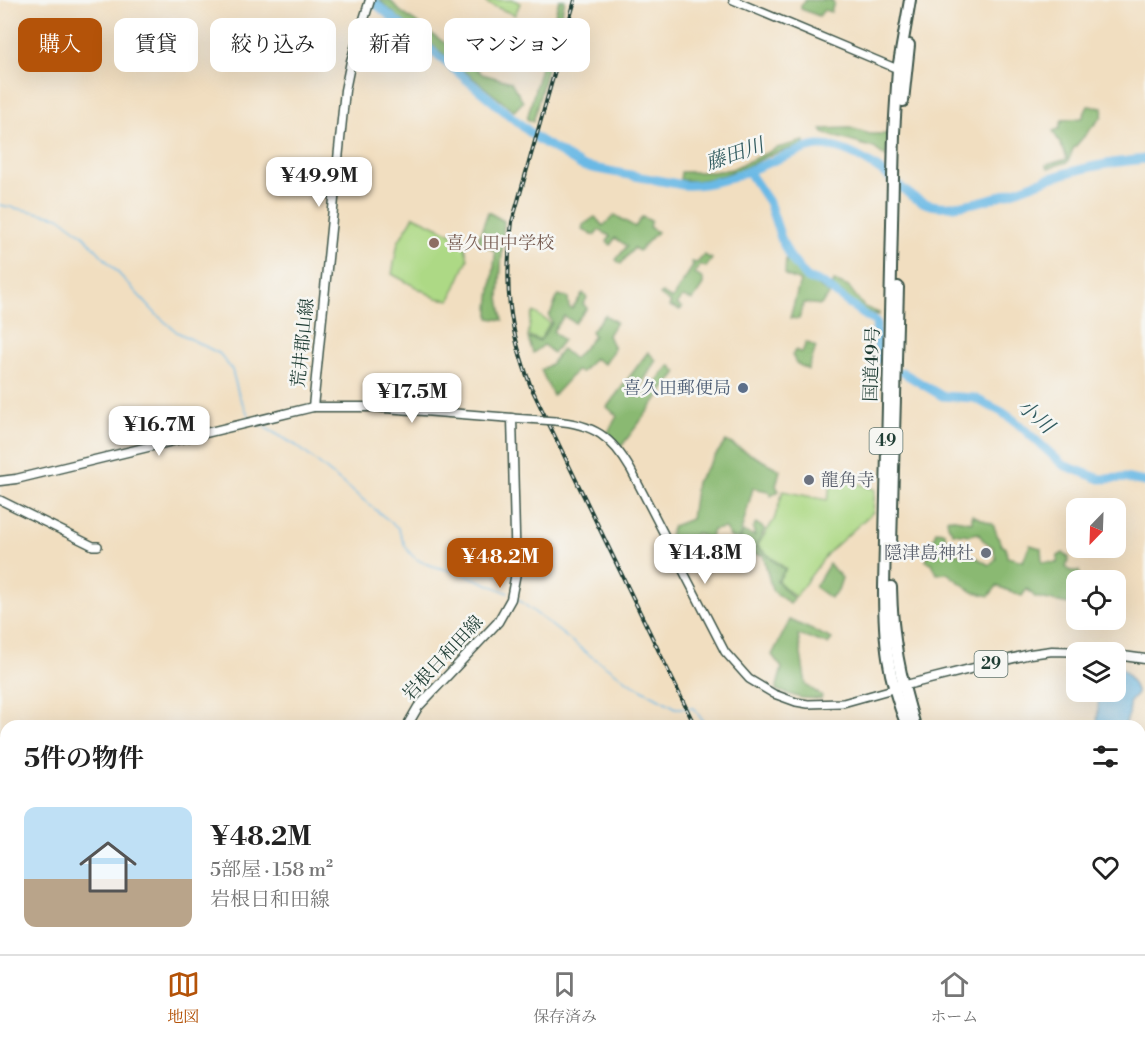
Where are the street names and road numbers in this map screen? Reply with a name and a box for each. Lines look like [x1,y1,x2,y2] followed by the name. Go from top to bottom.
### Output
[287,297,319,389] street label: 荒井郡山線
[859,326,885,402] street label: 国道49号
[870,428,902,454] road number: 49
[398,611,488,705] street label: 岩根日和田線
[974,651,1008,677] road number: 29

